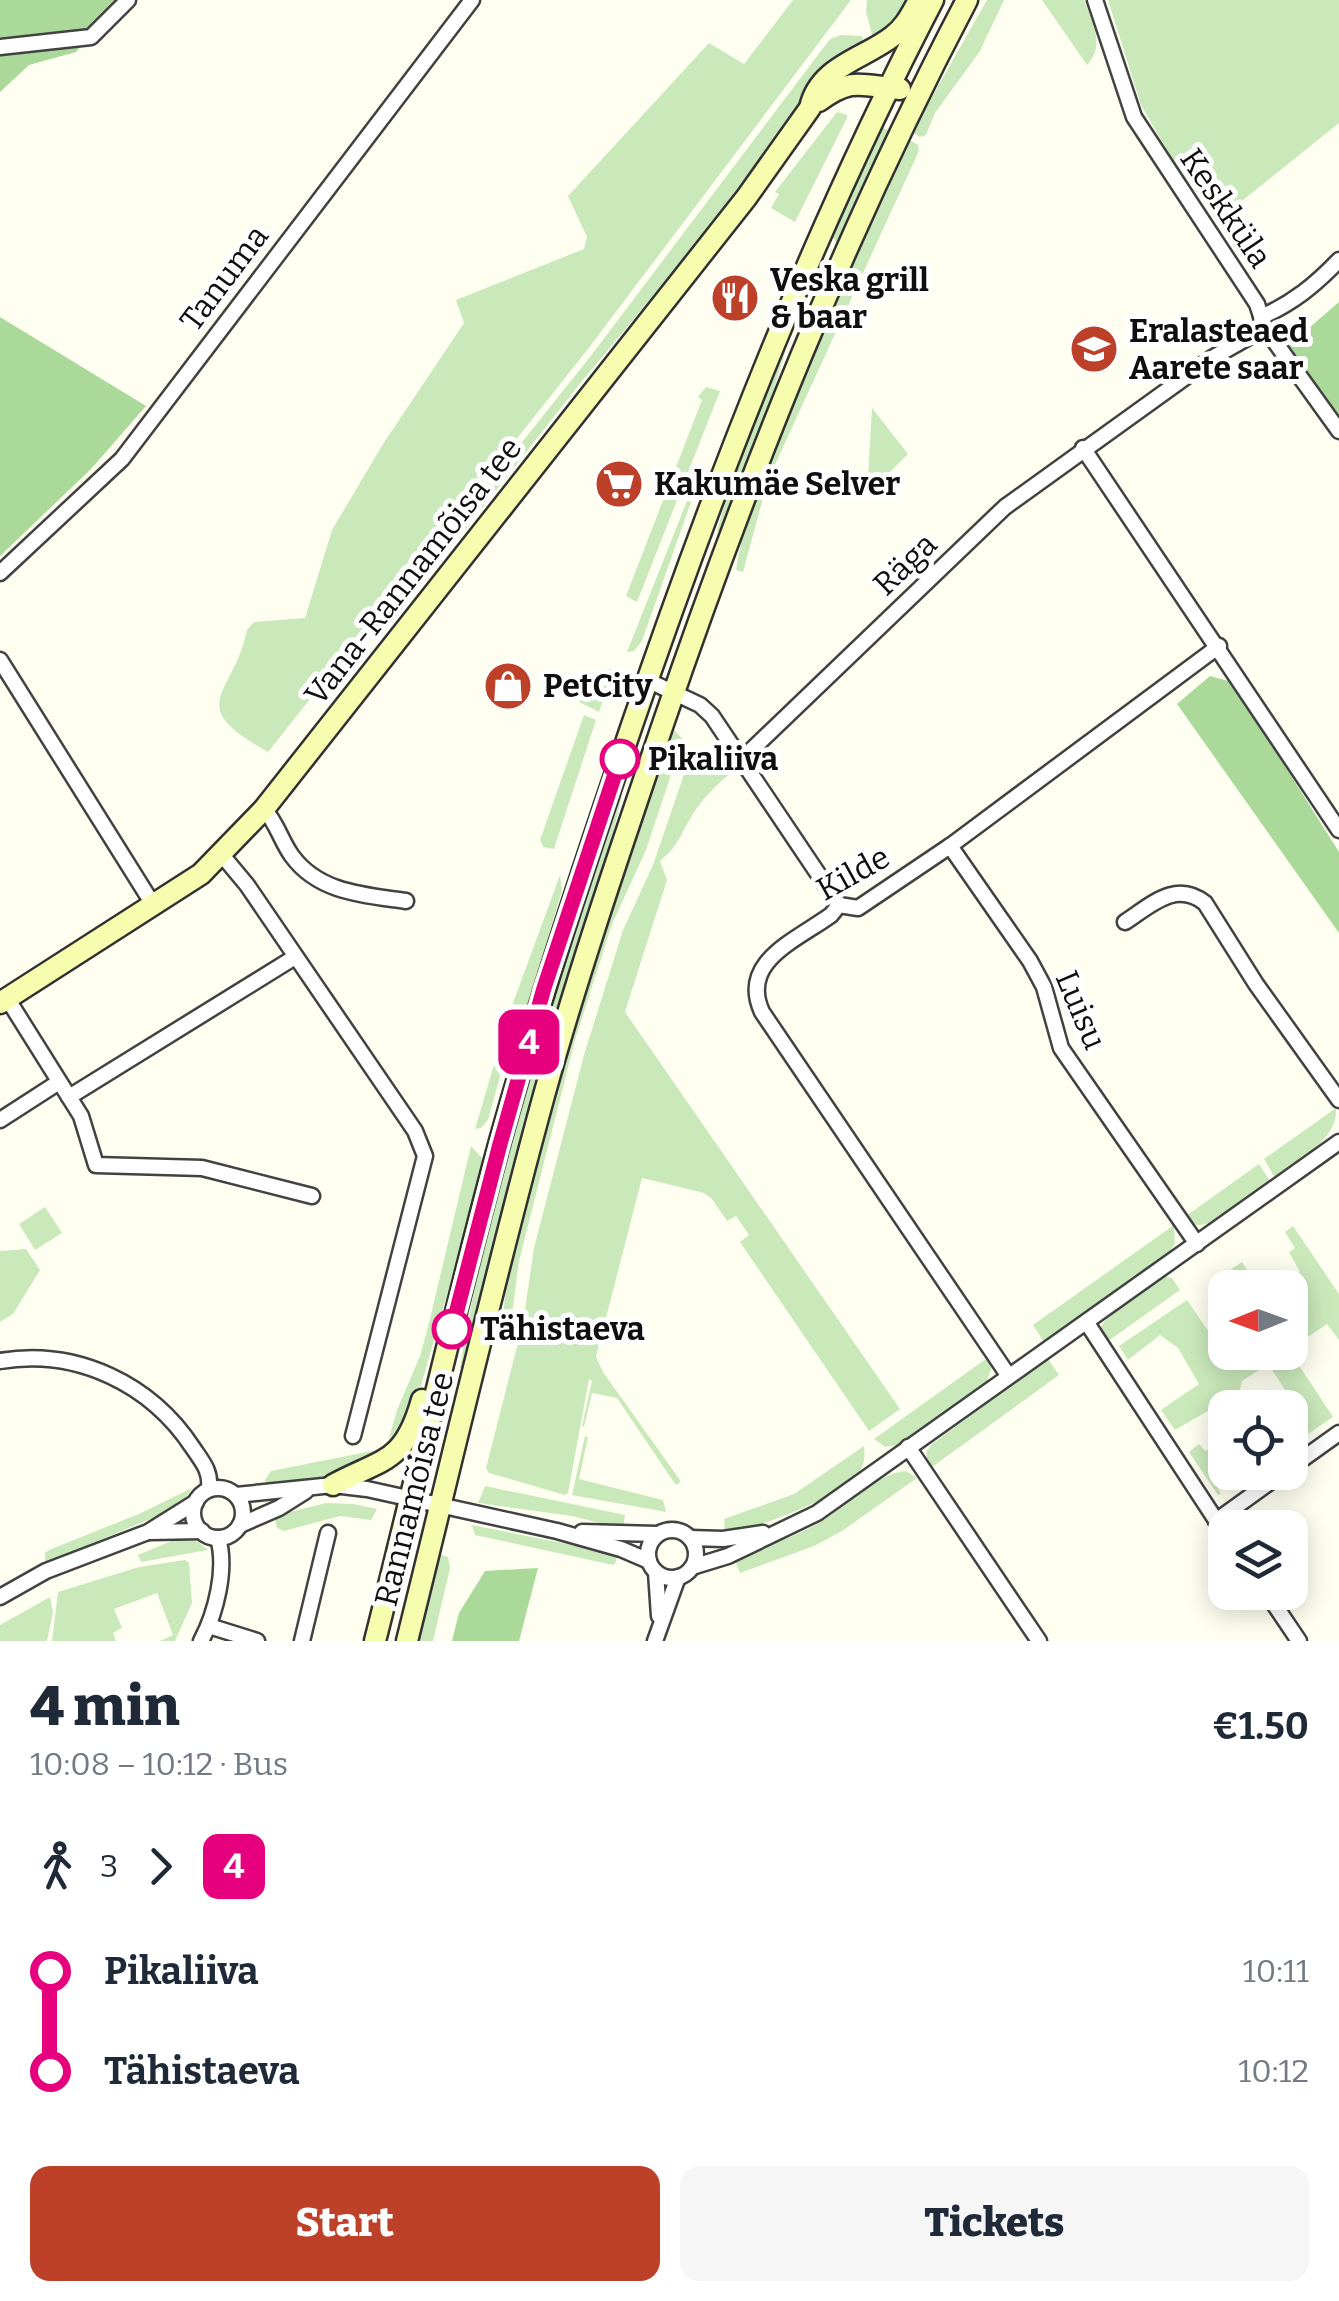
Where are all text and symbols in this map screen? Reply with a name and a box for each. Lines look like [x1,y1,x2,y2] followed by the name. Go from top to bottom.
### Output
[1172,141,1280,275] street label: Keskküla
[172,218,276,338] street label: Tanuma
[770,261,929,336] place label: Veska grill & baar
[709,272,761,324] restaurant icon: Veska grill & baar
[1129,312,1308,387] place label: Eralasteaed Aarete saar
[1068,323,1120,375] school or university icon: Eralasteaed Aarete saar
[297,430,529,712] street label: Vana-Rannamõisa tee
[593,458,645,510] supermarket icon: Kakumäe Selver
[654,465,900,503] place label: Kakumäe Selver
[866,525,944,603] street label: Räga
[482,660,534,712] shop icon: PetCity
[543,667,653,705] place label: PetCity
[601,740,639,778] marker: Pikaliiva
[648,740,778,778] place label: Pikaliiva
[810,838,896,908] street label: Kilde
[1048,965,1115,1055] street label: Luisu
[496,1010,562,1074] line badge: 4
[518,1021,540,1063] text: 4
[1208,1270,1308,1370] north arrow
[1208,1270,1308,1610] map controls
[433,1310,471,1348] marker: Tähistaeva
[480,1310,645,1348] place label: Tähistaeva
[367,1368,461,1610] street label: Rannamõisa tee
[1208,1390,1308,1490] button: locate
[1208,1510,1308,1610] button: layers
[30,1674,180,1740] text: 4 min
[1212,1703,1309,1749] text: €1.50
[30,1745,288,1783] text: 10:08 – 10:12 · Bus
[30,1839,85,1894] icon: walk
[133,1839,188,1894] icon: forward
[223,1845,245,1887] text: 4
[100,1847,118,1885] text: 3
[104,1948,259,1994] text: Pikaliiva
[1243,1952,1309,1990] text: 10:11
[104,2048,300,2094] text: Tähistaeva
[1238,2052,1309,2090] text: 10:12
[30,2166,660,2281] button: Start
[680,2166,1309,2281] button: Tickets

